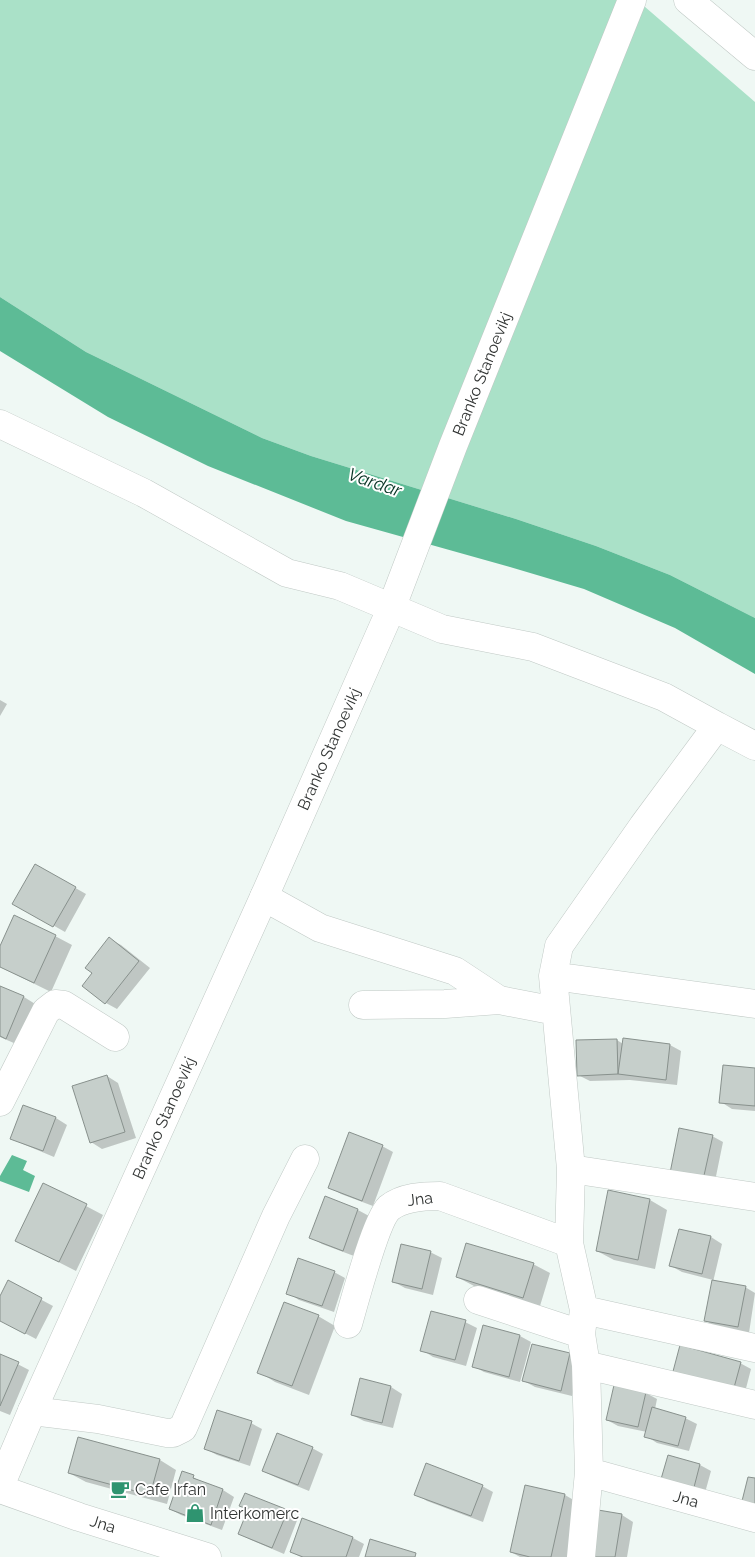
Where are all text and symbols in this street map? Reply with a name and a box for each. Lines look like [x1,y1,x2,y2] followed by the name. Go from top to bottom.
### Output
[449,309,515,439] street label: Branko Stanoevikj
[346,463,405,501] water label: Vardar
[294,685,364,813] street label: Branko Stanoevikj
[129,1054,199,1182] street label: Branko Stanoevikj
[406,1188,434,1210] street label: Jna
[109,1478,131,1500] cafe icon: Cafe Irfan
[135,1480,206,1499] place label: Cafe Irfan
[671,1486,701,1512] street label: Jna
[184,1502,206,1524] shop icon: Interkomerc
[210,1504,299,1523] place label: Interkomerc
[88,1511,118,1537] street label: Jna

